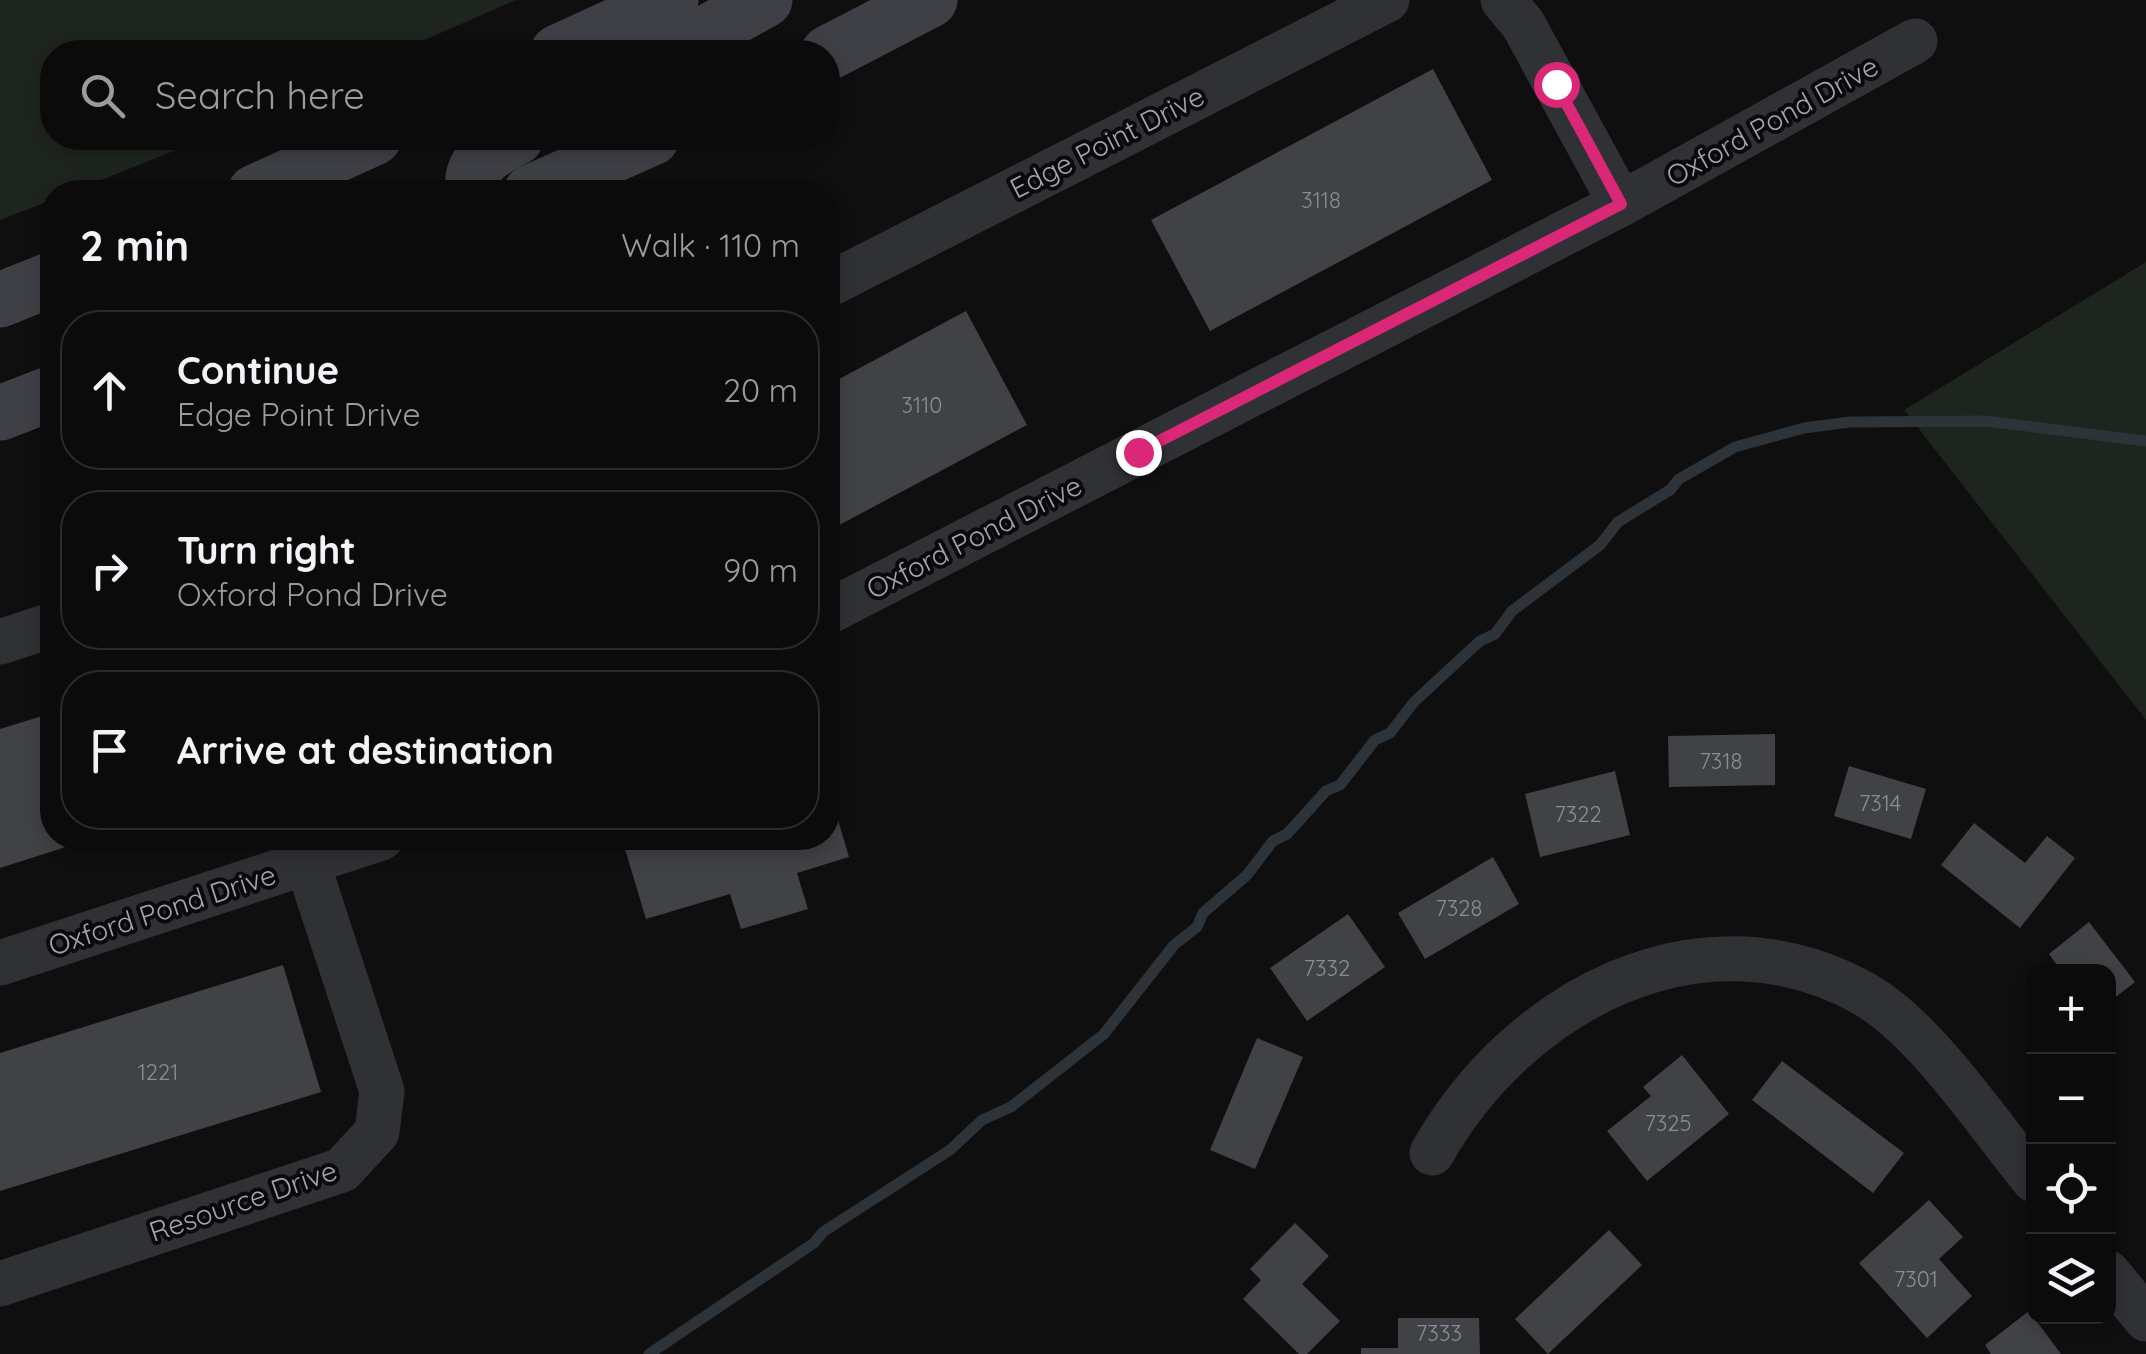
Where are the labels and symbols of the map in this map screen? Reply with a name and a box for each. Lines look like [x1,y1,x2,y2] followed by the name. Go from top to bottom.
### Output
[1660,48,1884,193] street label: Oxford Pond Drive
[1534,62,1580,108] route start
[1004,78,1210,206] street label: Edge Point Drive
[1301,186,1341,214] house number: 3118
[902,391,942,419] house number: 3110
[1116,430,1162,476] route end
[860,467,1087,606] street label: Oxford Pond Drive
[1700,747,1742,775] house number: 7318
[1859,789,1901,817] house number: 7314
[1554,800,1602,828] house number: 7322
[44,856,280,963] street label: Oxford Pond Drive
[1436,894,1482,922] house number: 7328
[1304,954,1350,982] house number: 7332
[138,1058,178,1086] house number: 1221
[1645,1109,1692,1137] house number: 7325
[145,1152,341,1249] street label: Resource Drive
[1894,1265,1938,1293] house number: 7301
[1416,1319,1462,1347] house number: 7333

